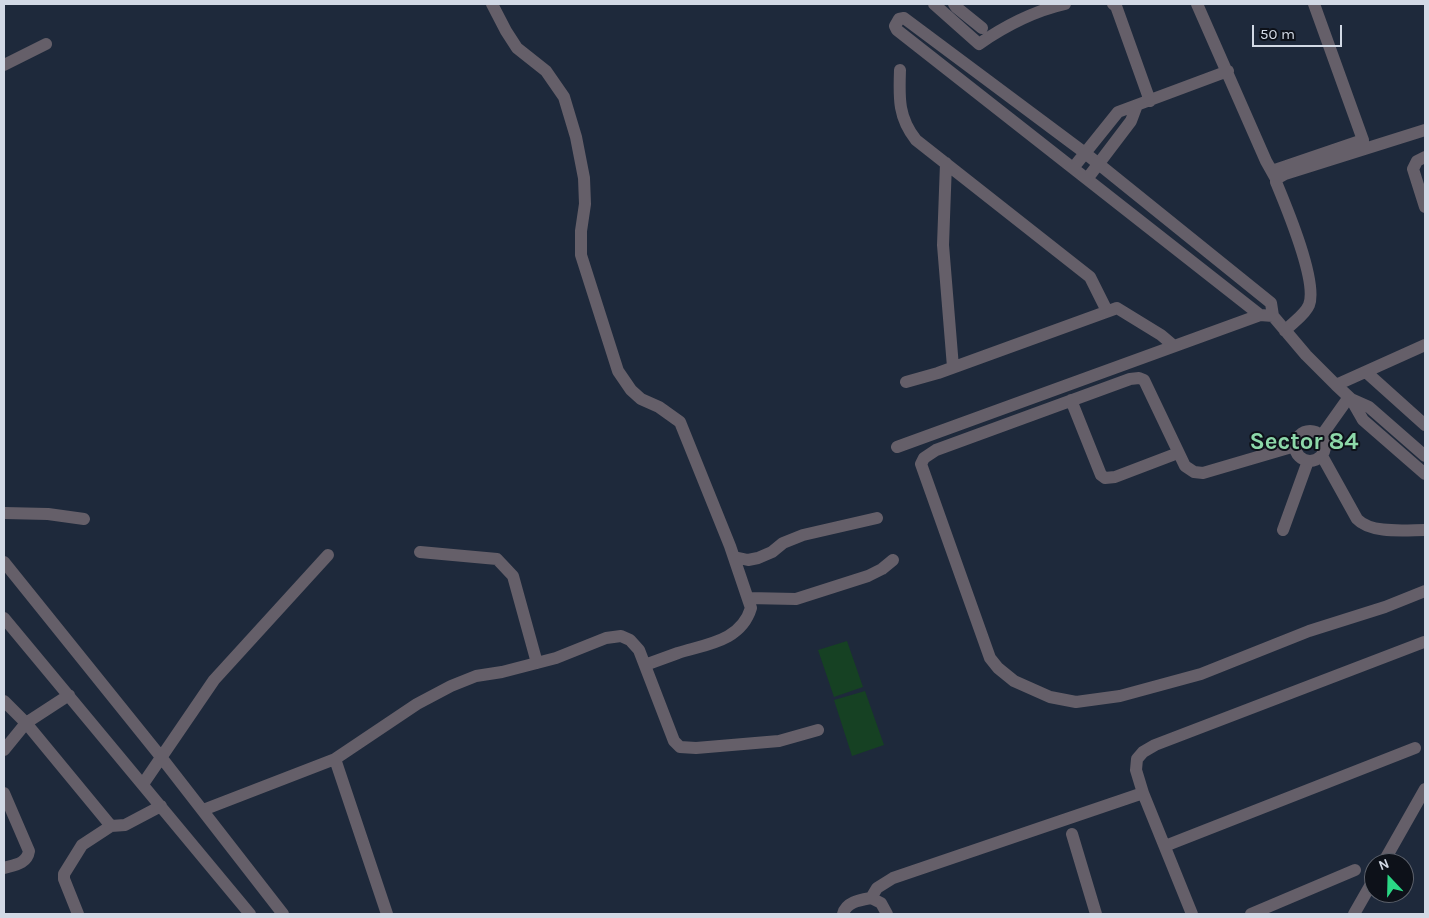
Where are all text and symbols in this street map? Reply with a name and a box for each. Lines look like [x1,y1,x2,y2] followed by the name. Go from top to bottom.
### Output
[1254,15,1344,47] scale bar
[1260,25,1295,43] text: 50 m
[1249,428,1359,456] district label: Sector 84
[1364,853,1414,903] north arrow
[1376,855,1392,874] text: N

